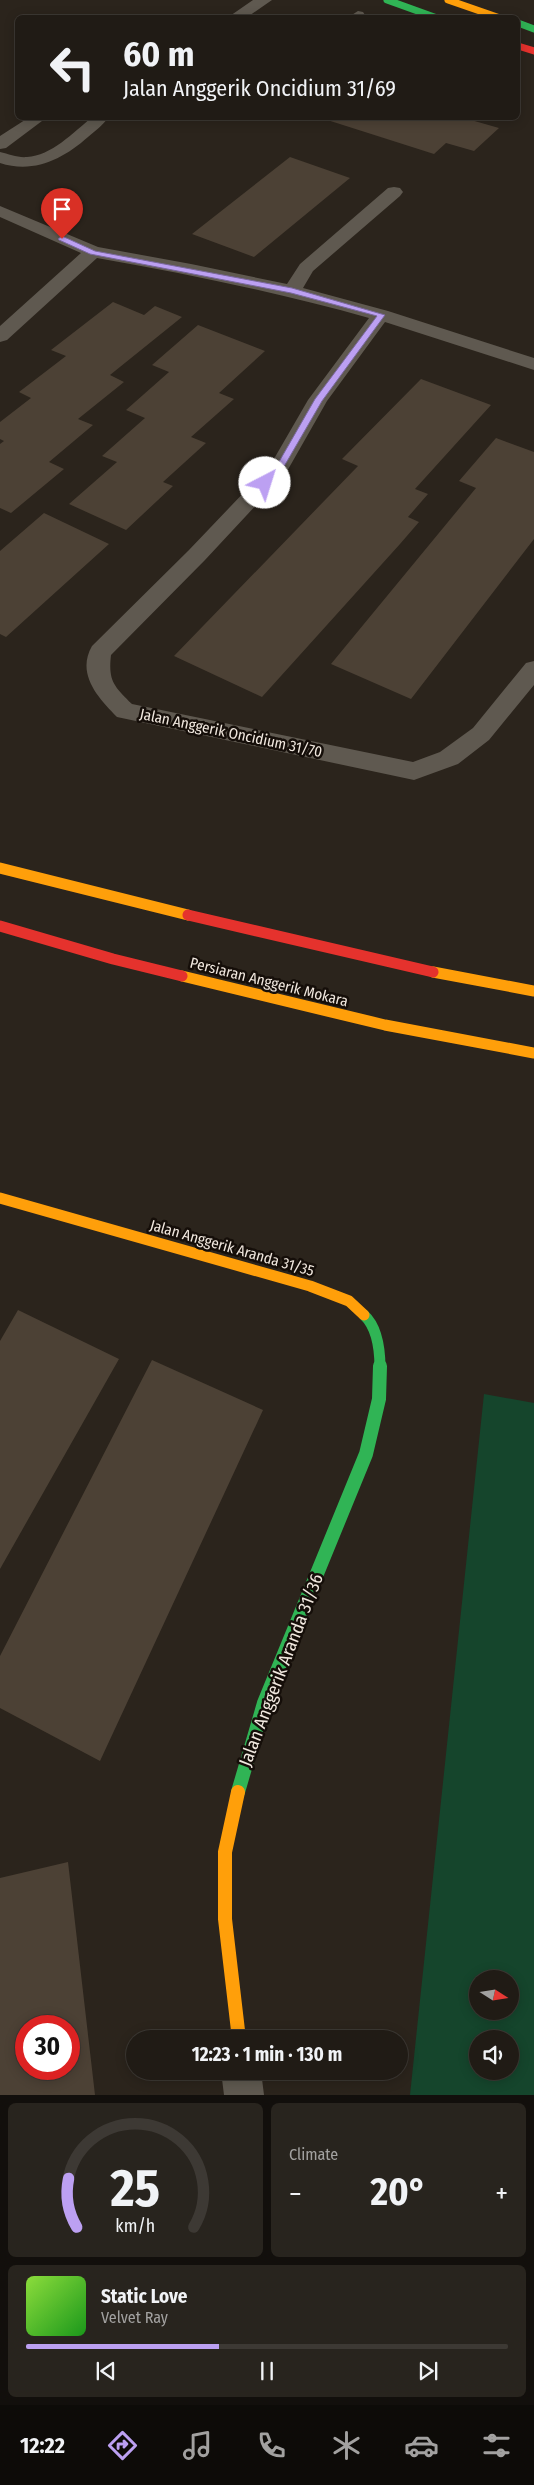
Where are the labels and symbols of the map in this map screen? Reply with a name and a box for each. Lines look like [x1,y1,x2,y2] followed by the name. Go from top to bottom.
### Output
[41,188,83,239] pin
[238,456,290,508] position arrow
[138,705,324,761] street label: Jalan Anggerik Oncidium 31/70
[188,954,350,1010] street label: Persiaran Anggerik Mokara
[148,1216,316,1280] street label: Jalan Anggerik Aranda 31/35
[234,1571,328,1769] street label: Jalan Anggerik Aranda 31/36
[469,1970,519,2020] north arrow
[15,2015,80,2080] speed limit sign: 30

